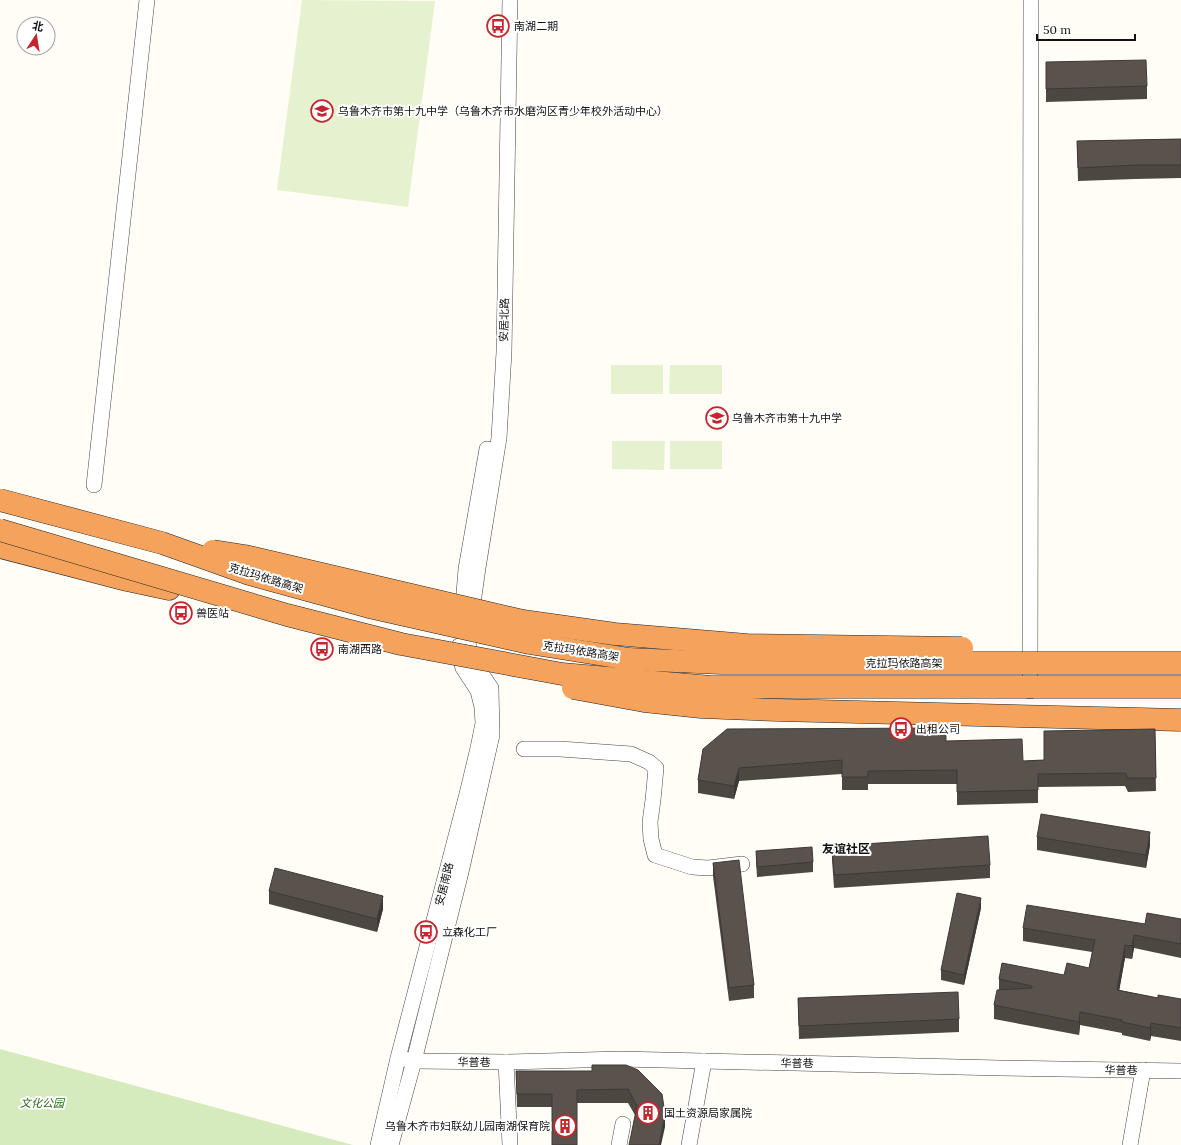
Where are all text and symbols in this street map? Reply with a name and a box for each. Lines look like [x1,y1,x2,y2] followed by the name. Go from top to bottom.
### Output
[485,13,511,39] bus stop icon: 南湖二期
[16,16,56,56] north arrow
[1037,16,1135,42] scale bar
[31,18,45,34] text: 北
[514,19,558,33] place label: 南湖二期
[1043,22,1071,37] text: 50 m
[309,98,335,124] school or university icon: 乌鲁木齐市第十九中学（乌鲁木齐市水磨沟区青少年校外活动中心）
[338,104,668,118] place label: 乌鲁木齐市第十九中学（乌鲁木齐市水磨沟区青少年校外活动中心）
[497,298,511,342] street label: 安居北路
[704,405,730,431] school or university icon: 乌鲁木齐市第十九中学
[732,411,842,425] place label: 乌鲁木齐市第十九中学
[227,560,305,596] street label: 克拉玛依路高架
[168,600,194,626] bus stop icon: 兽医站
[196,606,229,620] place label: 兽医站
[309,636,335,662] bus stop icon: 南湖西路
[542,638,620,664] street label: 克拉玛依路高架
[338,642,382,656] place label: 南湖西路
[866,656,943,670] street label: 克拉玛依路高架
[888,716,914,742] bus stop icon: 出租公司
[916,722,960,736] place label: 出租公司
[822,841,870,856] district label: 友谊社区
[432,861,456,907] street label: 安居南路
[413,919,439,945] bus stop icon: 立森化工厂
[442,925,497,939] place label: 立森化工厂
[457,1055,491,1069] street label: 华普巷
[780,1056,814,1070] street label: 华普巷
[1104,1063,1138,1077] street label: 华普巷
[20,1096,66,1110] park label: 文化公园
[635,1100,661,1126] building icon: 国土资源局家属院
[664,1106,752,1120] place label: 国土资源局家属院
[552,1113,578,1139] building icon: 乌鲁木齐市妇联幼儿园南湖保育院
[385,1119,550,1133] place label: 乌鲁木齐市妇联幼儿园南湖保育院

